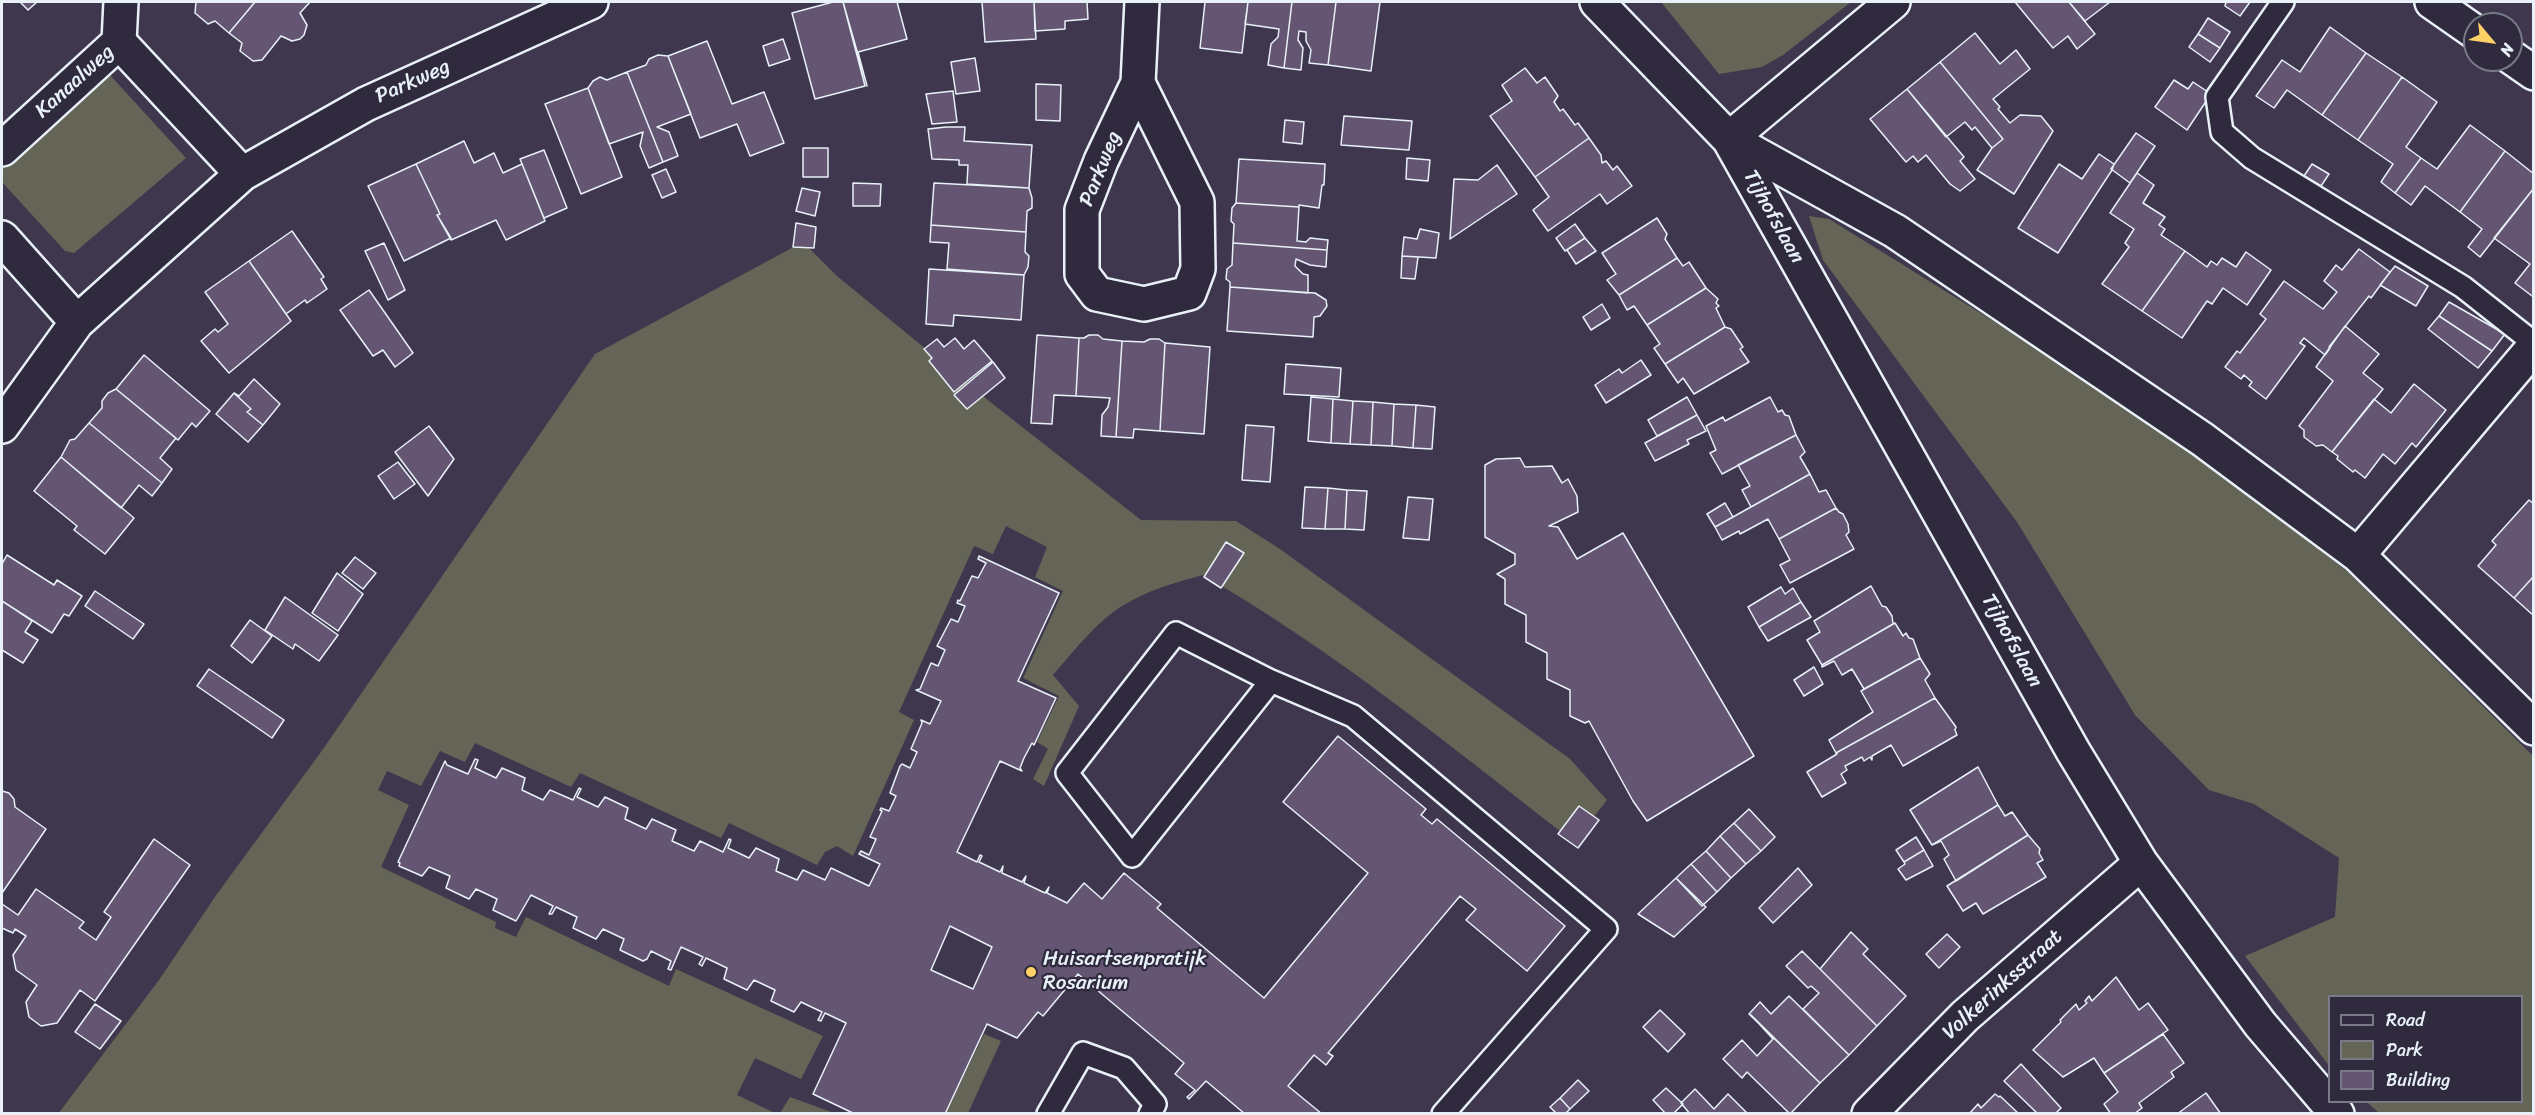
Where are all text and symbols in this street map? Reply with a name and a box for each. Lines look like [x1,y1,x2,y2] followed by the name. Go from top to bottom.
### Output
[2463,12,2523,72] north arrow
[2492,38,2523,62] text: N
[30,40,120,124] street label: Kanaalweg
[372,54,454,110] street label: Parkweg
[1075,128,1127,210] street label: Parkweg
[1737,166,1809,268] street label: Tijhofslaan
[1975,590,2047,692] street label: Tijhofslaan
[1938,925,2068,1045] street label: Volkerinksstraat
[1043,947,1206,997] place label: Huisartsenpratijk Rosarium
[1024,965,1038,979] marker: Huisartsenpratijk Rosarium
[2328,995,2523,1103] legend
[2386,1004,2425,1036] text: Road
[2386,1034,2423,1066] text: Park
[2386,1064,2450,1096] text: Building

